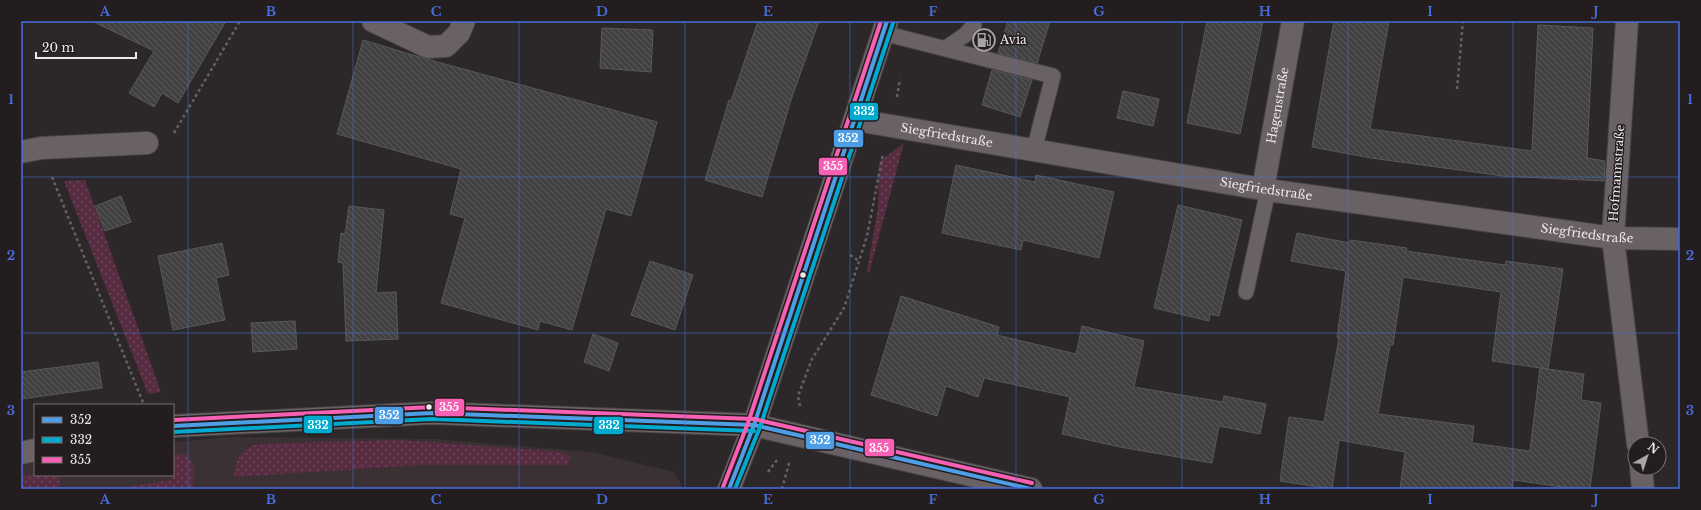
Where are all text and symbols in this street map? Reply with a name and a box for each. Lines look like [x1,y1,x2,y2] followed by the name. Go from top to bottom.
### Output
[99,3,111,20] text: A
[266,3,276,20] text: B
[431,3,442,20] text: C
[596,3,608,20] text: D
[763,3,773,20] text: E
[929,3,938,20] text: F
[1093,3,1105,20] text: G
[1259,3,1271,20] text: H
[1427,3,1433,20] text: I
[1590,3,1599,20] text: J
[971,27,997,53] fuel station icon: Avia
[999,32,1027,47] place label: Avia
[36,34,136,60] scale bar
[42,40,74,55] text: 20 m
[1263,66,1292,145] street label: Hagenstraße
[8,91,14,108] text: 1
[1687,91,1693,108] text: 1
[849,102,879,121] line badge: 332
[853,104,875,118] text: 332
[900,120,994,150] street label: Siegfriedstraße
[1606,124,1627,222] street label: Hofmannstraße
[833,129,864,148] line badge: 352
[838,131,858,145] text: 352
[818,157,848,176] line badge: 355
[823,159,843,173] text: 355
[1219,174,1313,203] street label: Siegfriedstraße
[1540,220,1634,245] street label: Siegfriedstraße
[7,247,15,264] text: 2
[1686,247,1694,264] text: 2
[798,270,808,280] unlabelled marker
[434,398,465,417] line badge: 355
[439,400,459,414] text: 355
[7,402,15,419] text: 3
[424,402,434,412] unlabelled marker
[1686,402,1694,419] text: 3
[34,404,174,476] legend
[374,406,404,425] line badge: 352
[379,408,399,422] text: 352
[70,412,92,427] text: 352
[303,415,333,434] line badge: 332
[593,416,624,435] line badge: 332
[307,418,329,432] text: 332
[598,418,620,432] text: 332
[805,431,835,450] line badge: 352
[70,432,92,447] text: 332
[810,433,830,447] text: 352
[1627,436,1667,476] north arrow
[864,438,895,457] line badge: 355
[1645,440,1662,457] text: N
[869,441,889,455] text: 355
[70,452,91,467] text: 355
[99,491,111,508] text: A
[266,491,276,508] text: B
[431,491,442,508] text: C
[596,491,608,508] text: D
[763,491,773,508] text: E
[929,491,938,508] text: F
[1093,491,1105,508] text: G
[1259,491,1271,508] text: H
[1427,491,1433,508] text: I
[1590,491,1599,508] text: J

